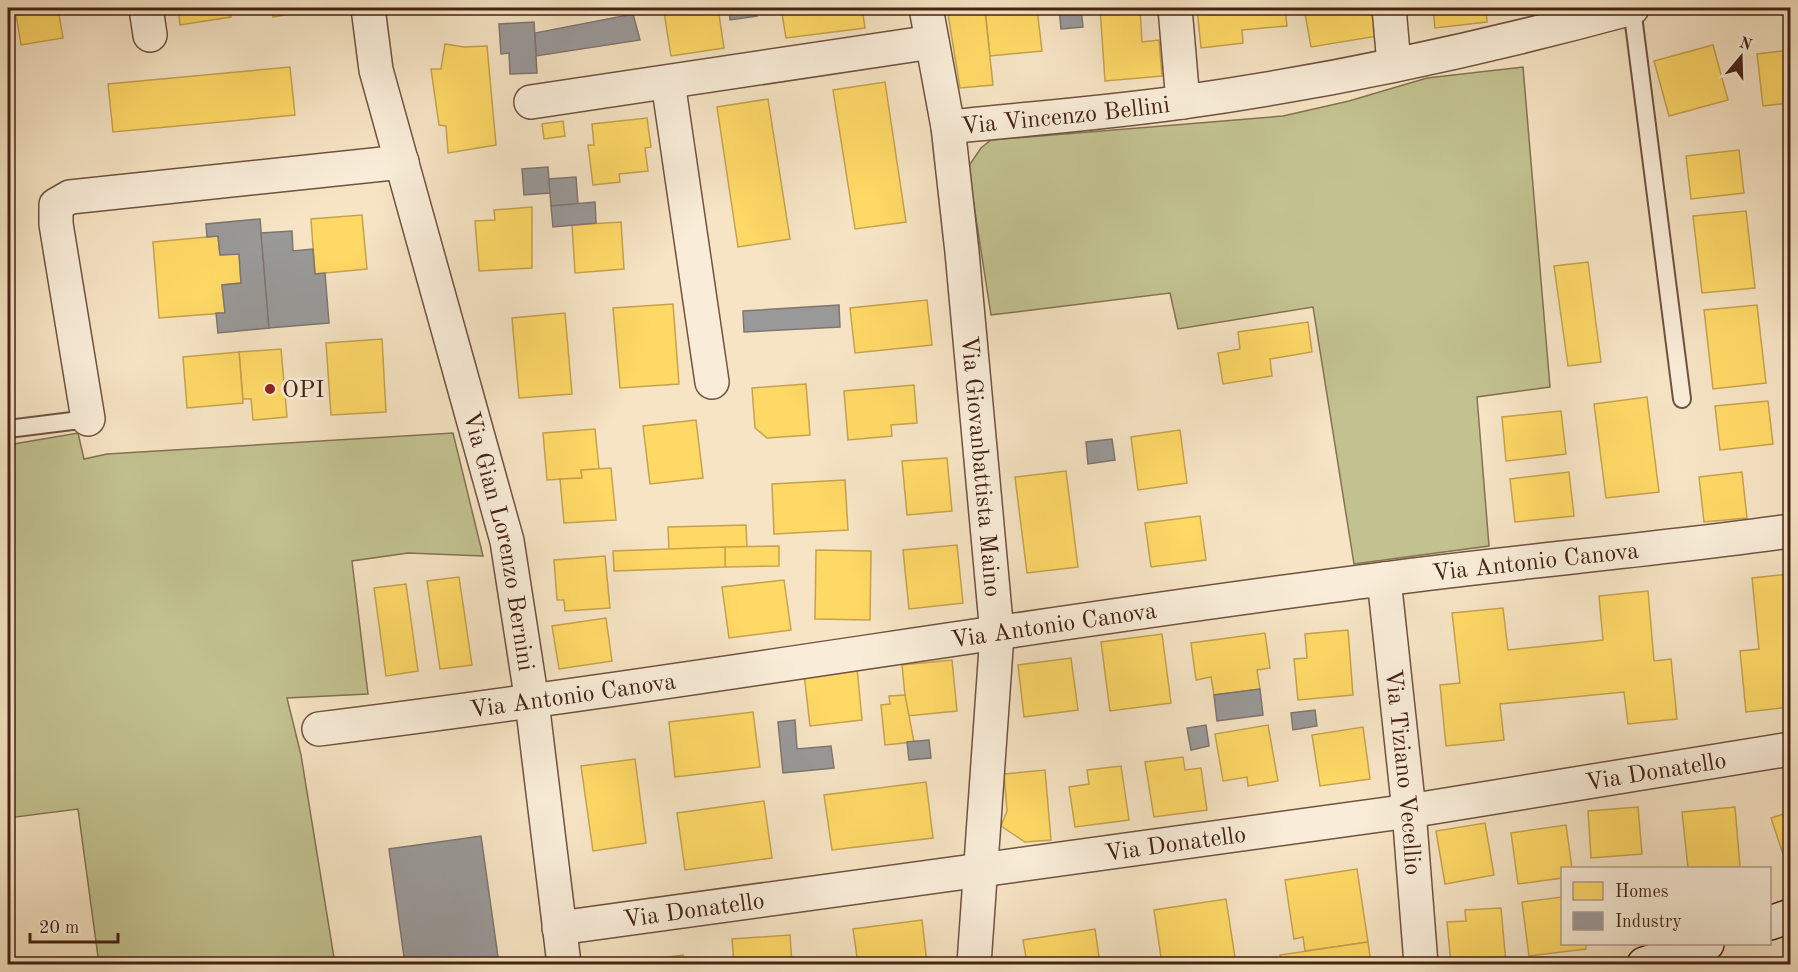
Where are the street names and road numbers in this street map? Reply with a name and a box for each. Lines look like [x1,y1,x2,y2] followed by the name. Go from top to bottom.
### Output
[960,94,1171,140] street label: Via Vincenzo Bellini
[956,335,1004,598] street label: Via Giovanbattista Maino
[458,409,537,673] street label: Via Gian Lorenzo Bernini
[1431,540,1640,587] street label: Via Antonio Canova
[949,600,1159,653] street label: Via Antonio Canova
[1380,668,1424,876] street label: Via Tiziano Vecellio
[468,670,678,723] street label: Via Antonio Canova
[1584,750,1728,796] street label: Via Donatello
[1103,824,1248,867] street label: Via Donatello
[622,890,766,933] street label: Via Donatello

